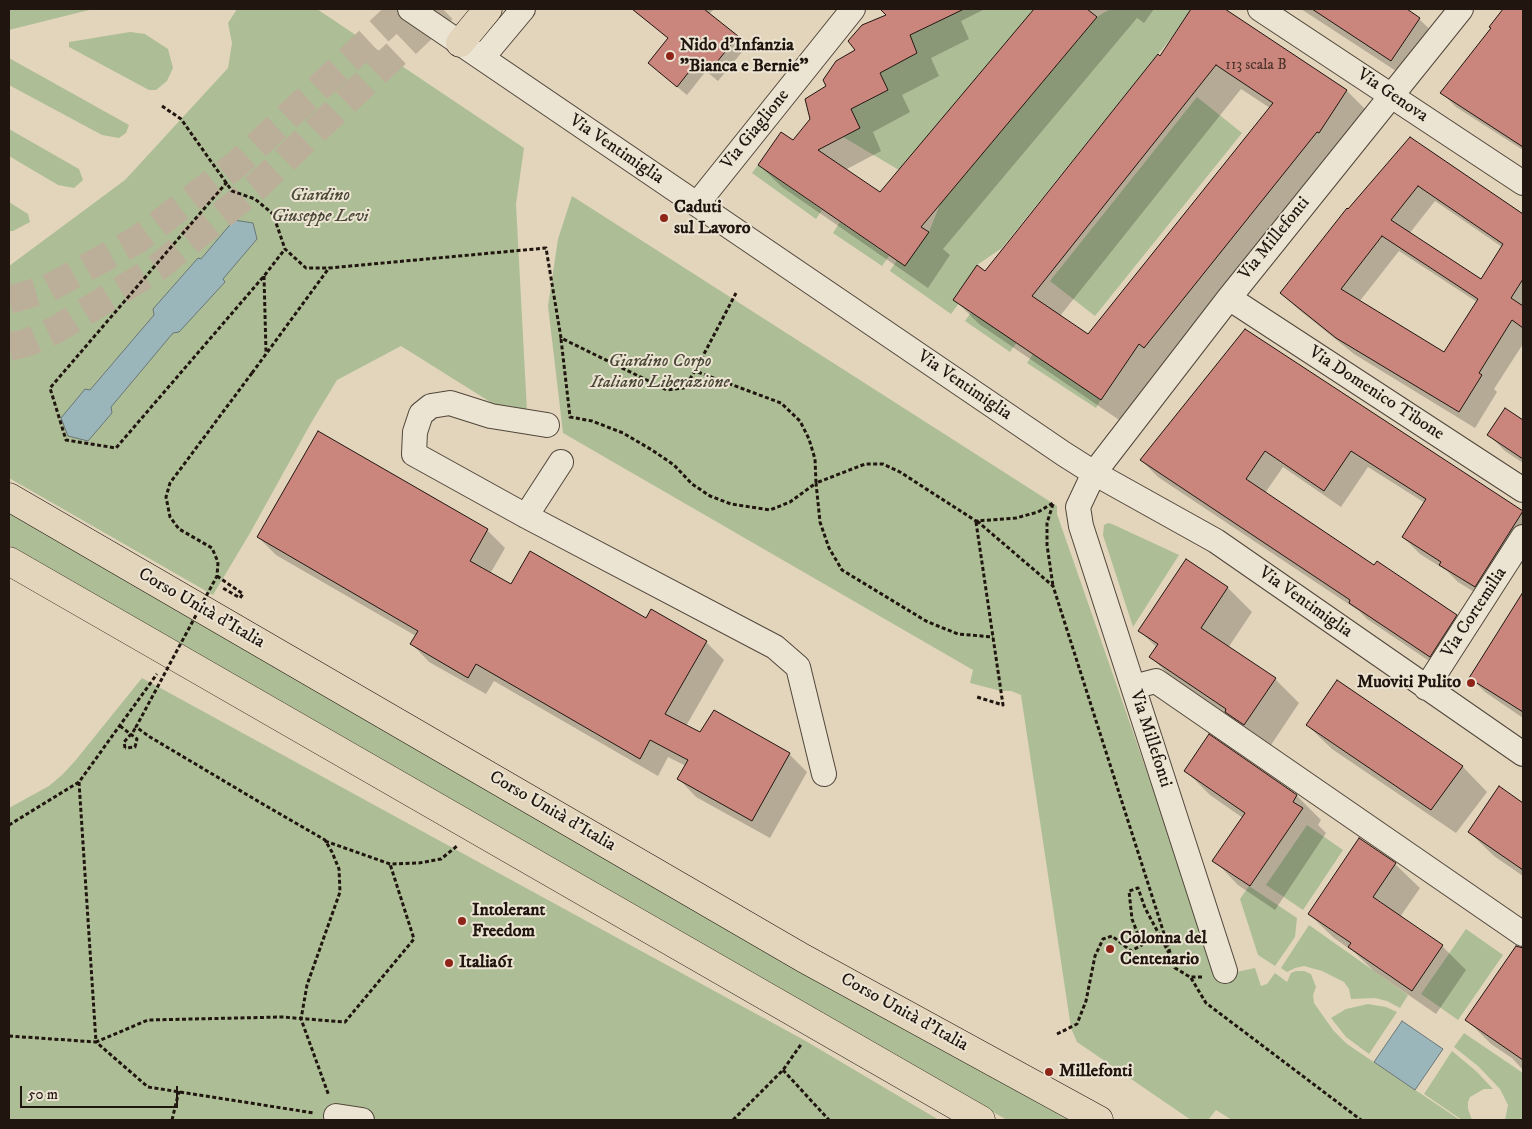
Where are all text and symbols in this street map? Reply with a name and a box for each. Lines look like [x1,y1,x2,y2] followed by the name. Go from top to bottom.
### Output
[680,35,808,78] place label: Nido d'Infanzia "Bianca e Bernie"
[664,50,676,62] marker: Nido d'Infanzia "Bianca e Bernie"
[1225,57,1287,75] house number: 113 scala B
[1352,64,1432,128] street label: Via Genova
[717,86,795,174] street label: Via Giaglione
[565,110,667,190] street label: Via Ventimiglia
[271,185,369,228] park label: Giardino Giuseppe Levi
[1235,193,1315,285] street label: Via Millefonti
[674,197,751,240] place label: Caduti sul Lavoro
[658,212,670,224] marker: Caduti sul Lavoro
[1304,342,1448,446] street label: Via Domenico Tibone
[913,346,1015,426] street label: Via Ventimiglia
[590,351,730,394] park label: Giardino Corpo Italiano Liberazione
[1254,563,1356,643] street label: Via Ventimiglia
[134,564,268,654] street label: Corso Unità d'Italia
[1438,564,1512,662] street label: Via Cortemilia
[1357,672,1461,694] place label: Muoviti Pulito
[1465,677,1477,689] marker: Muoviti Pulito
[1124,688,1176,790] street label: Via Millefonti
[485,767,619,857] street label: Corso Unità d'Italia
[472,900,545,942] place label: Intolerant Freedom
[456,915,468,927] marker: Intolerant Freedom
[1120,928,1207,971] place label: Colonna del Centenario
[1104,943,1116,955] marker: Colonna del Centenario
[459,952,513,974] place label: Italia61
[443,957,455,969] marker: Italia61
[836,969,972,1057] street label: Corso Unità d'Italia
[1059,1061,1132,1083] place label: Millefonti
[1043,1066,1055,1078] marker: Millefonti
[22,1076,180,1108] scale bar
[28,1085,58,1104] text: 50 m

